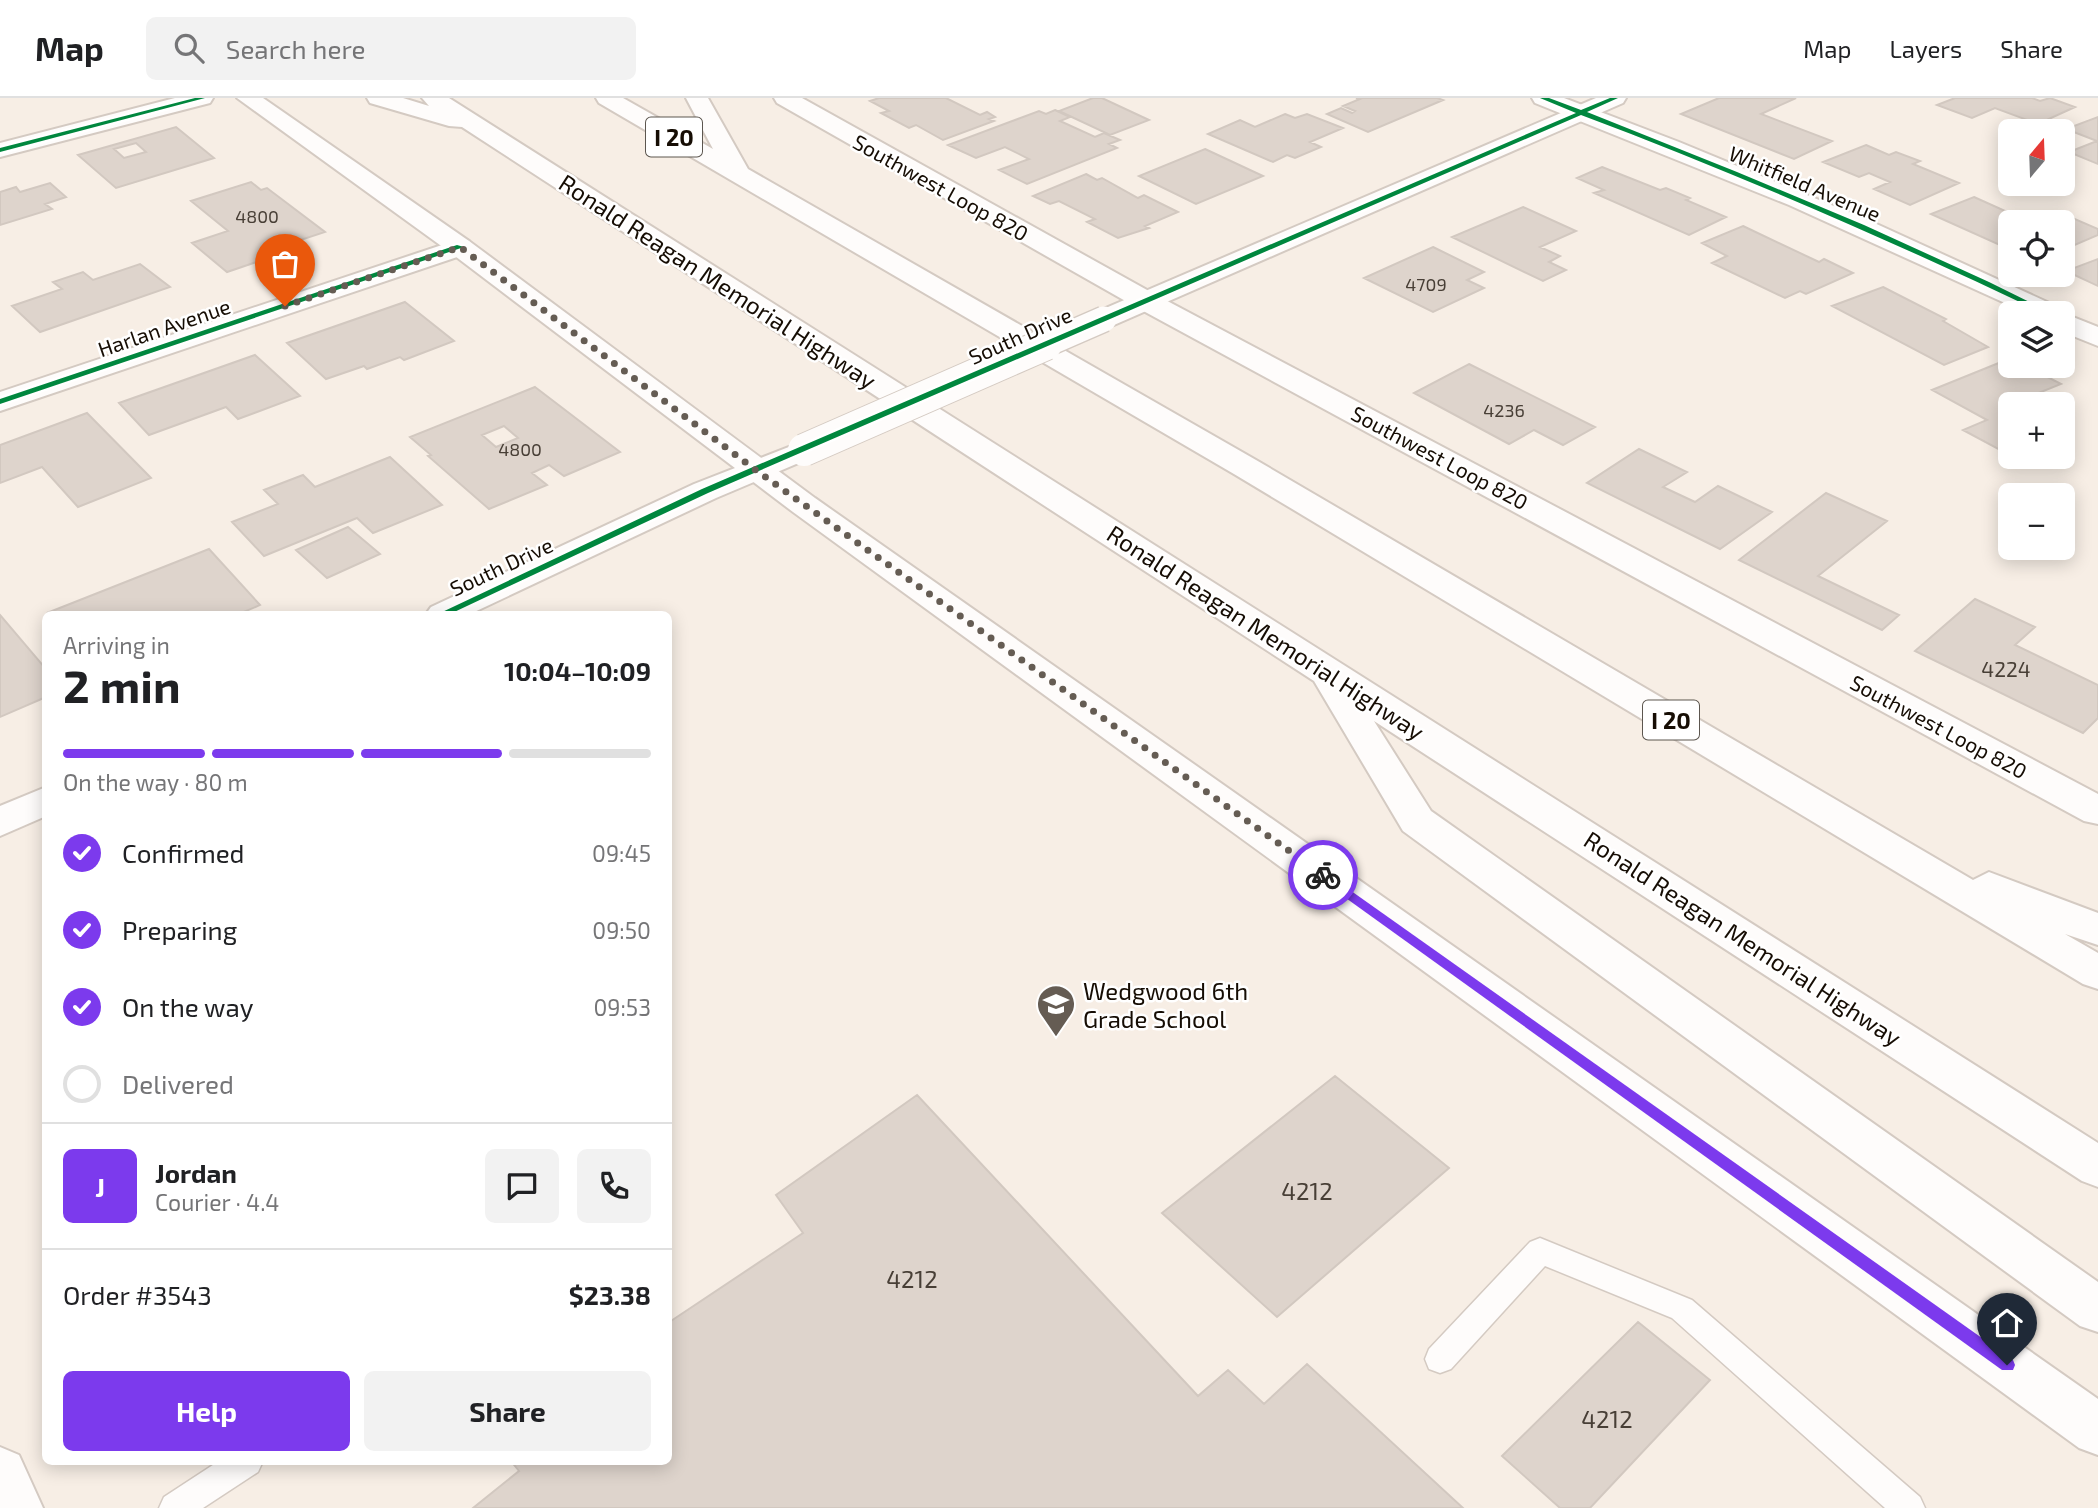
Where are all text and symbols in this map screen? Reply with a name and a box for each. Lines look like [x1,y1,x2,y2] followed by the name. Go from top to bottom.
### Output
[146,17,636,80] search box
[35,28,104,68] text: Map
[170,29,208,67] icon: search
[226,33,365,64] text: Search here
[1803,34,1851,63] text: Map
[1889,34,1962,63] text: Layers
[2000,34,2063,63] text: Share
[646,118,702,156] road number: I 20
[1998,119,2076,196] north arrow
[1998,119,2075,560] map controls
[849,128,1033,246] street label: Southwest Loop 820
[1725,140,1885,226] street label: Whitfield Avenue
[554,167,882,395] street label: Ronald Reagan Memorial Highway
[235,205,279,227] house number: 4800
[1998,210,2075,287] button: locate
[255,234,315,306] pin
[266,245,304,283] icon: bag
[1405,273,1447,295] house number: 4709
[94,293,234,361] street label: Harlan Avenue
[964,301,1076,369] street label: South Drive
[1998,301,2075,378] button: layers
[1998,392,2075,469] button: +
[1483,399,1525,421] house number: 4236
[1347,400,1533,514] street label: Southwest Loop 820
[498,438,542,460] house number: 4800
[1998,483,2075,560] button: −
[1102,518,1430,746] street label: Ronald Reagan Memorial Highway
[446,531,556,601] street label: South Drive
[63,631,170,659] text: Arriving in
[504,655,651,686] text: 10:04–10:09
[1981,656,2031,681] house number: 4224
[63,657,181,712] text: 2 min
[1846,669,2032,783] street label: Southwest Loop 820
[1643,700,1699,740] road number: I 20
[63,768,248,796] text: On the way · 80 m
[1579,824,1907,1052] street label: Ronald Reagan Memorial Highway
[63,834,101,872] icon: check
[122,837,245,868] text: Confirmed
[592,839,651,867] text: 09:45
[1288,840,1358,910] courier
[1304,856,1342,894] icon: bike
[63,911,101,949] icon: check
[122,914,237,945] text: Preparing
[592,916,651,944] text: 09:50
[1083,976,1248,1033] place label: Wedgwood 6th Grade School
[1035,983,1077,1038] school or university icon: Wedgwood 6th Grade School
[63,988,101,1026] icon: check
[122,991,253,1022] text: On the way
[593,993,651,1021] text: 09:53
[122,1068,234,1099] text: Delivered
[485,1149,559,1223] button: chat
[577,1149,651,1223] button: phone
[155,1157,237,1188] text: Jordan
[95,1171,105,1202] text: J
[1281,1176,1333,1205] house number: 4212
[155,1188,279,1216] text: Courier · 4.4
[886,1264,938,1293] house number: 4212
[63,1279,212,1310] text: Order #3543
[569,1279,651,1310] text: $23.38
[1977,1293,2037,1365] pin
[1988,1304,2026,1342] icon: home
[63,1371,350,1451] button: Help
[364,1371,651,1451] button: Share
[1581,1404,1633,1433] house number: 4212

